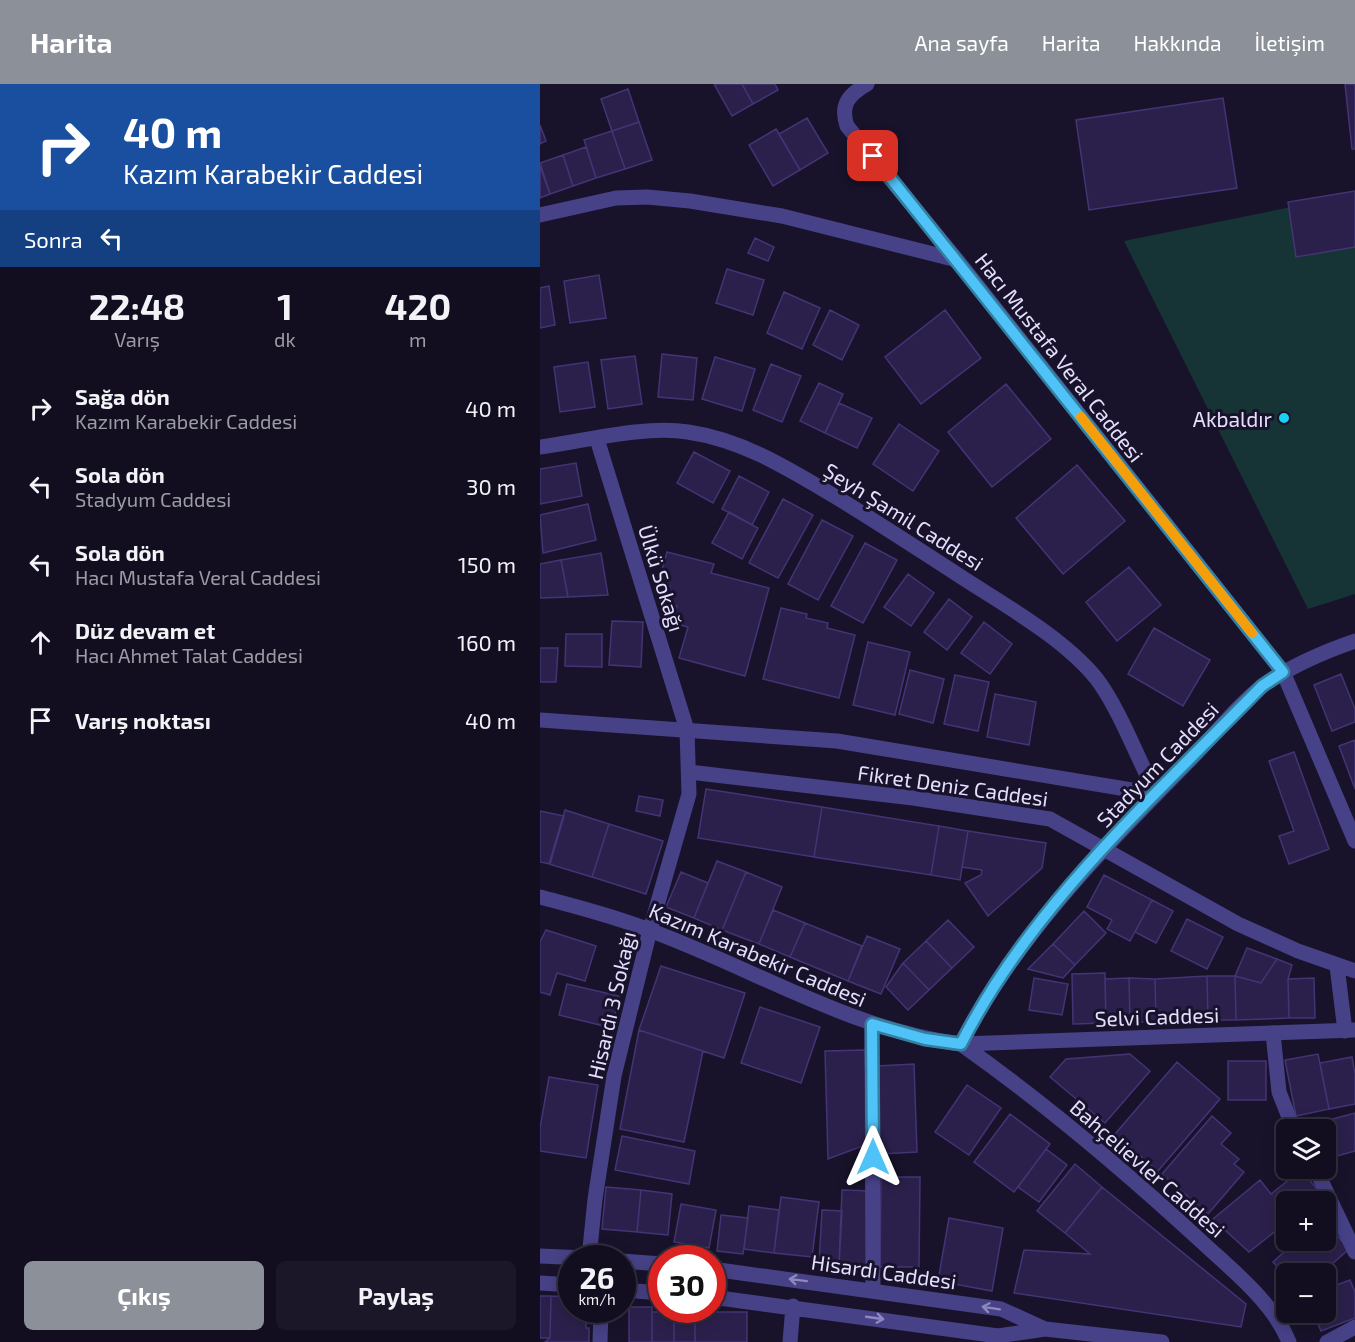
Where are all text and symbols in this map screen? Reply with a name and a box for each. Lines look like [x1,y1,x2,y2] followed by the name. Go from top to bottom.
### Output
[30,25,112,59] text: Harita
[914,30,1009,55] text: Ana sayfa
[1042,30,1101,55] text: Harita
[1134,30,1221,55] text: Hakkında
[1254,30,1325,55] text: İletişim
[123,106,222,156] text: 40 m
[24,108,102,186] icon: right
[847,130,898,181] pin
[856,139,889,172] icon: arrive
[123,157,423,189] text: Kazım Karabekir Caddesi
[95,222,128,255] icon: left
[24,226,83,252] text: Sonra
[971,248,1149,466] street label: Hacı Mustafa Veral Caddesi
[89,284,185,327] text: 22:48
[277,284,293,327] text: 1
[385,284,451,327] text: 420
[114,327,160,351] text: Varış
[274,327,296,351] text: dk
[409,327,427,351] text: m
[75,383,170,409] text: Sağa dön
[24,392,57,425] icon: right
[465,395,516,421] text: 40 m
[1193,406,1273,431] place label: Akbaldır
[75,409,297,433] text: Kazım Karabekir Caddesi
[1277,411,1291,425] marker: Akbaldır
[819,457,988,577] street label: Şeyh Şamil Caddesi
[75,461,165,487] text: Sola dön
[24,470,57,503] icon: left
[466,473,516,499] text: 30 m
[75,487,231,511] text: Stadyum Caddesi
[634,522,690,634] street label: Ülkü Sokağı
[75,539,165,565] text: Sola dön
[24,548,57,581] icon: left
[458,551,516,577] text: 150 m
[75,565,321,589] text: Hacı Mustafa Veral Caddesi
[75,617,215,643] text: Düz devam et
[24,626,57,659] icon: ahead
[457,629,516,655] text: 160 m
[75,643,303,667] text: Hacı Ahmet Talat Caddesi
[1091,696,1223,832] street label: Stadyum Caddesi
[24,704,57,737] icon: arrive
[75,707,211,733] text: Varış noktası
[465,707,516,733] text: 40 m
[856,759,1050,811] street label: Fikret Deniz Caddesi
[646,897,870,1011] street label: Kazım Karabekir Caddesi
[582,929,640,1081] street label: Hisardı 3 Sokağı
[1094,1001,1220,1031] street label: Selvi Caddesi
[1064,1094,1230,1244] street label: Bahçelievler Caddesi
[1276,1119,1336,1323] map controls
[1276,1119,1336,1179] button: layers
[841,1125,905,1189] position arrow
[1276,1191,1336,1251] button: +
[648,1245,726,1323] speed limit sign: 30
[810,1248,958,1294] street label: Hisardı Caddesi
[579,1259,615,1295] text: 26
[24,1261,264,1330] button: Çıkış
[276,1261,516,1330] button: Paylaş
[1276,1263,1336,1323] button: −
[788,1274,808,1285] one-way arrow
[578,1290,616,1308] text: km/h
[981,1302,1001,1313] one-way arrow
[864,1313,884,1324] one-way arrow

